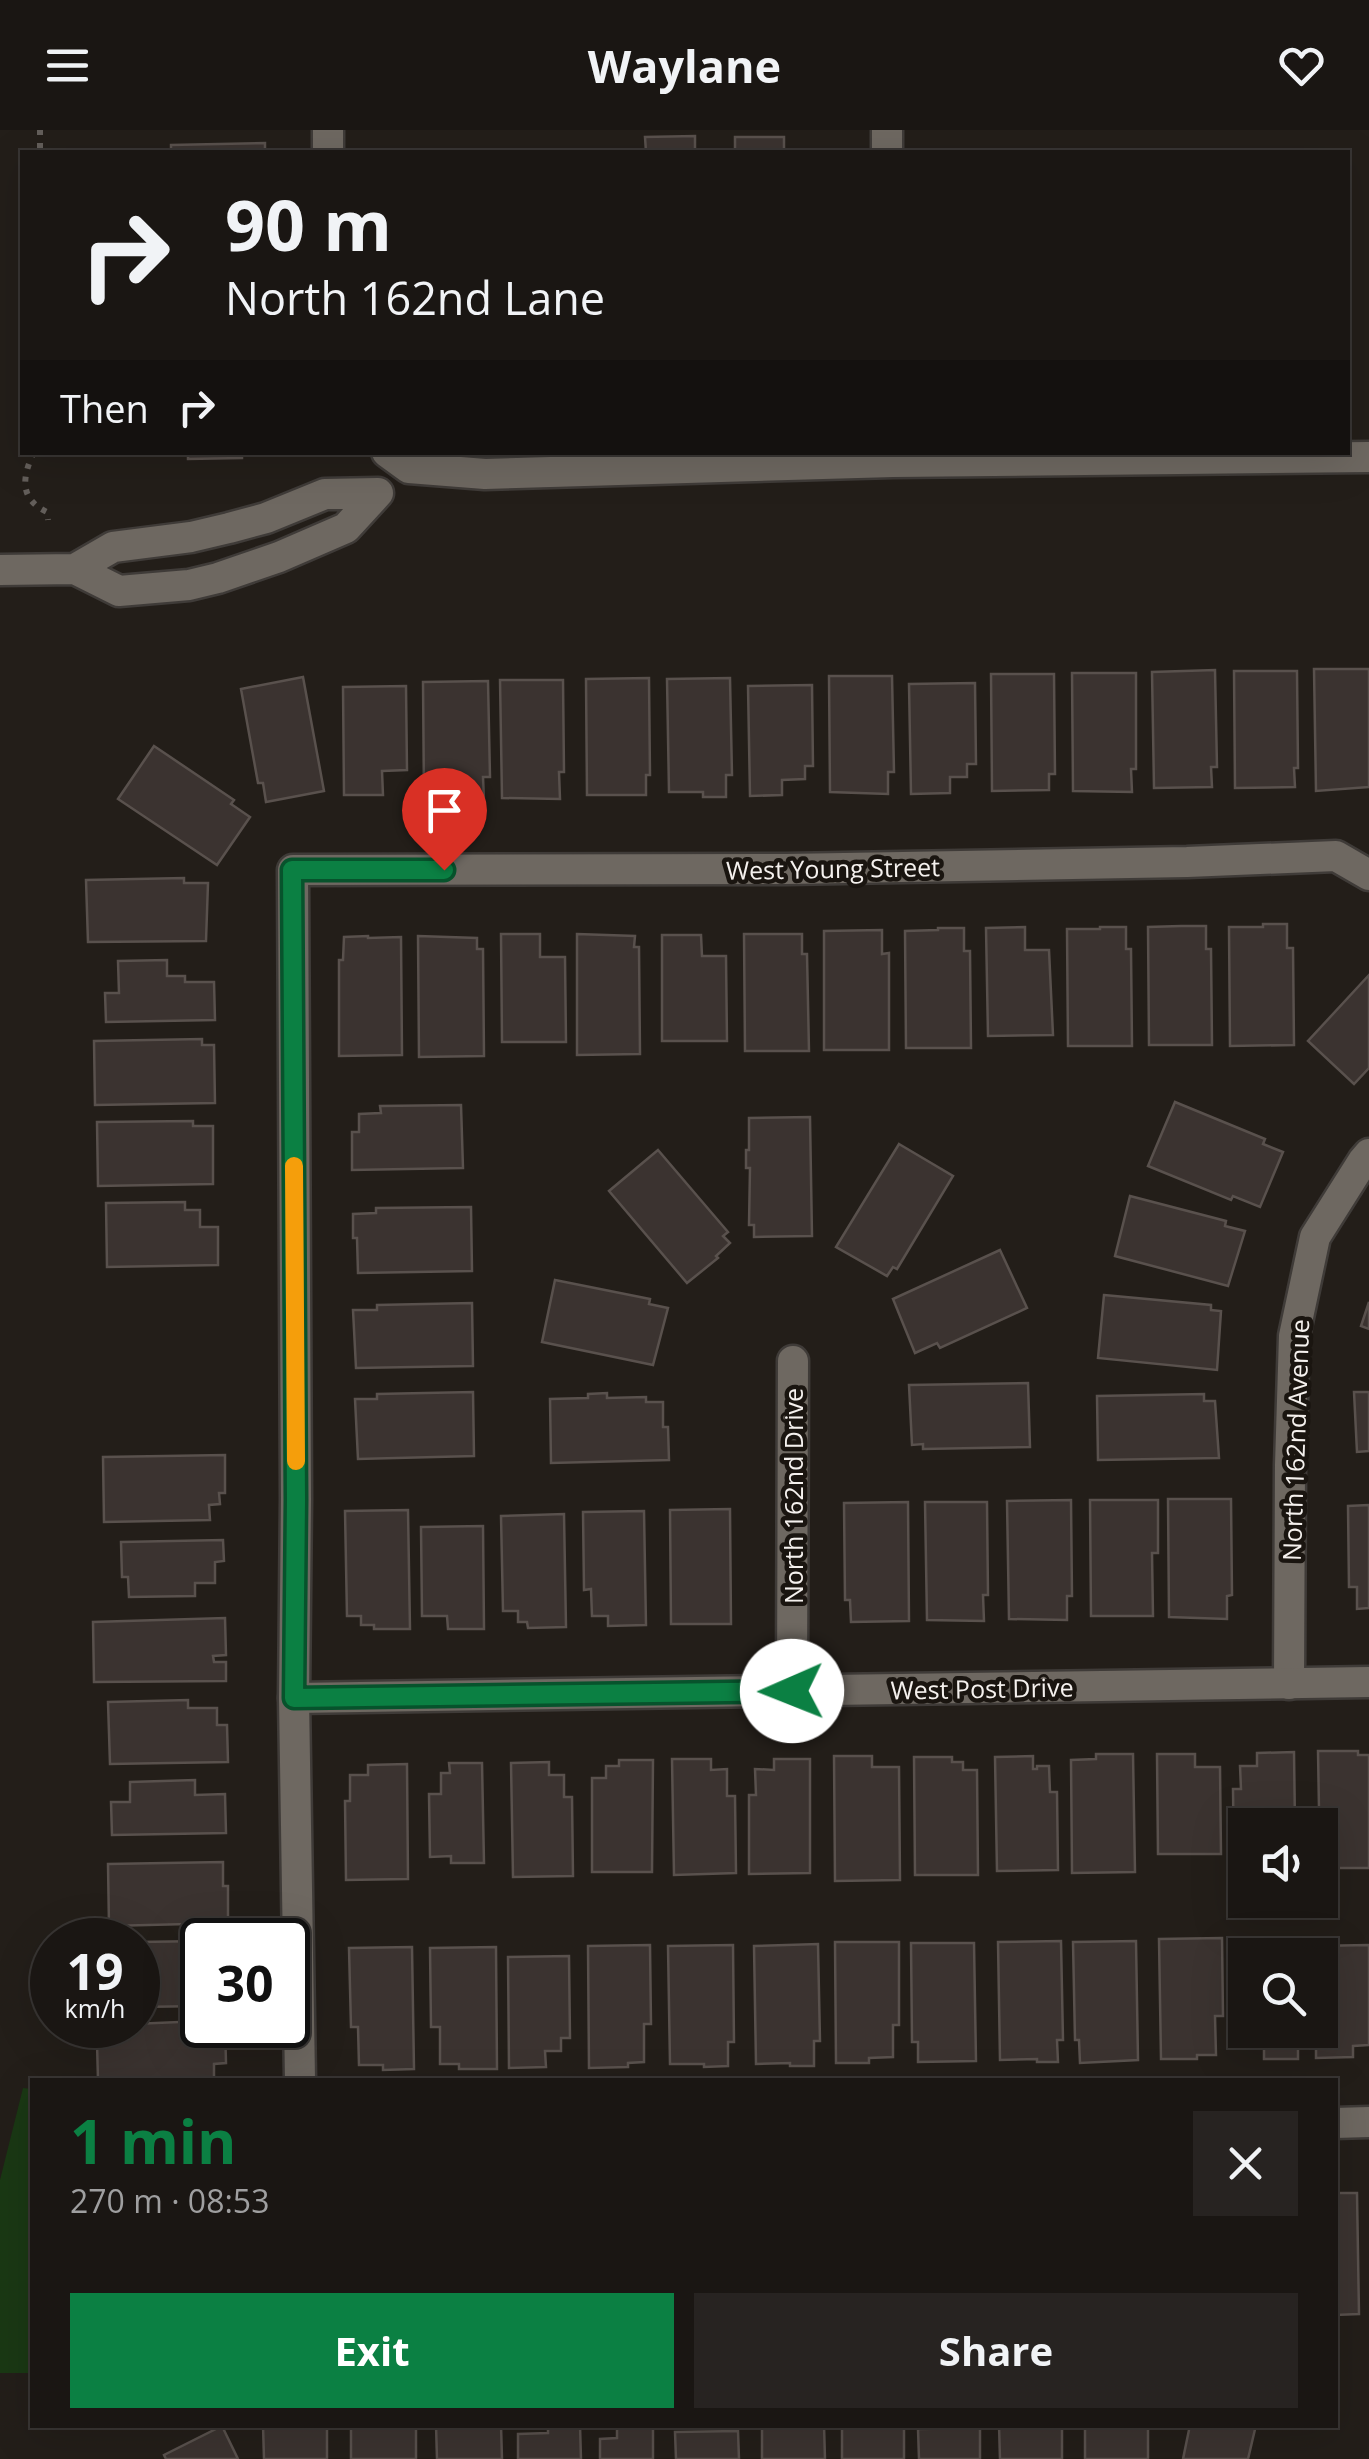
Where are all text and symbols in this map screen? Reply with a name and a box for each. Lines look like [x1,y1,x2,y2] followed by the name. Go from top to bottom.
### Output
[588,35,781,96] text: Waylane
[40,38,95,93] icon: menu
[1274,38,1329,93] icon: heart
[225,176,392,272] text: 90 m
[60,190,190,320] icon: right
[225,267,605,328] text: North 162nd Lane
[169,380,224,435] icon: right
[60,382,149,434] text: Then
[402,768,487,871] pin
[417,783,472,838] icon: arrive
[726,849,940,887] street label: West Young Street
[1274,1319,1316,1561] street label: North 162nd Avenue
[776,1388,810,1604] street label: North 162nd Drive
[740,1639,844,1743] position arrow
[890,1669,1074,1707] street label: West Post Drive
[1228,1808,1338,2048] map controls
[1228,1808,1338,1918] button: sound
[180,1918,310,2048] speed limit sign: 30
[66,1937,124,2005] text: 19
[1228,1938,1338,2048] button: search
[65,1991,125,2025] text: km/h
[70,2100,237,2182] text: 1 min
[1193,2111,1298,2216] button: close
[70,2179,269,2222] text: 270 m · 08:53
[70,2293,674,2408] button: Exit
[694,2293,1298,2408] button: Share

